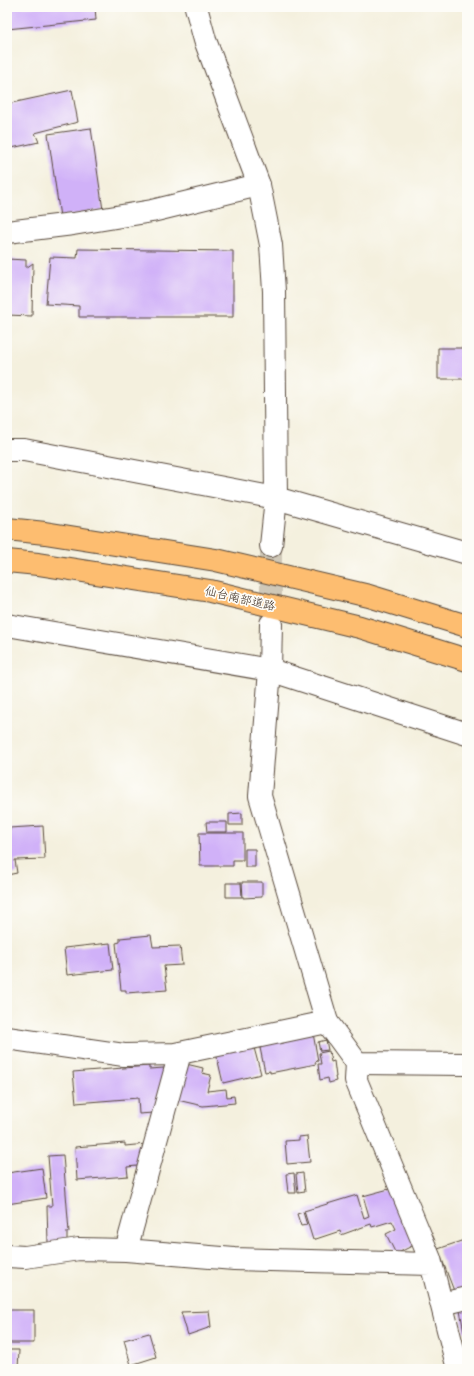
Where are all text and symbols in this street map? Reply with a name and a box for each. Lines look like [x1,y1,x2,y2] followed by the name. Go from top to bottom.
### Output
[203,583,277,615] street label: 仙台南部道路

